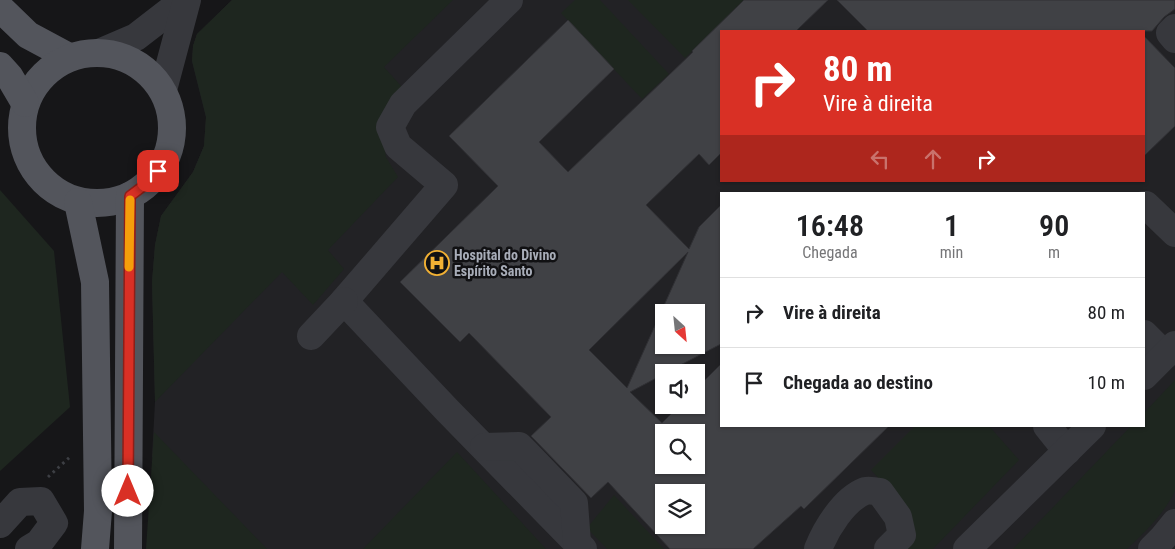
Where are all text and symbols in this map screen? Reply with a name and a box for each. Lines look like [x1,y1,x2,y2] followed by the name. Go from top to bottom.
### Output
[823,49,892,90] text: 80 m
[740,50,805,115] icon: right
[823,91,933,116] text: Vire à direita
[866,145,894,173] icon: left
[919,145,947,173] icon: ahead
[972,145,1000,173] icon: right
[137,150,179,192] pin
[144,157,172,185] icon: arrive
[796,208,864,243] text: 16:48
[944,208,959,243] text: 1
[1039,208,1069,243] text: 90
[802,243,858,262] text: Chegada
[940,243,963,262] text: min
[1048,243,1060,262] text: m
[454,247,556,279] place label: Hospital do Divino Espírito Santo
[424,250,450,276] hospital icon: Hospital do Divino Espírito Santo
[740,299,768,327] icon: right
[783,301,881,324] text: Vire à direita
[1088,301,1125,324] text: 80 m
[655,304,705,354] north arrow
[655,304,705,534] map controls
[655,364,705,414] button: sound
[740,369,768,397] icon: arrive
[783,371,933,394] text: Chegada ao destino
[1088,371,1125,394] text: 10 m
[655,424,705,474] button: search
[101,464,153,516] position arrow
[655,484,705,534] button: layers

